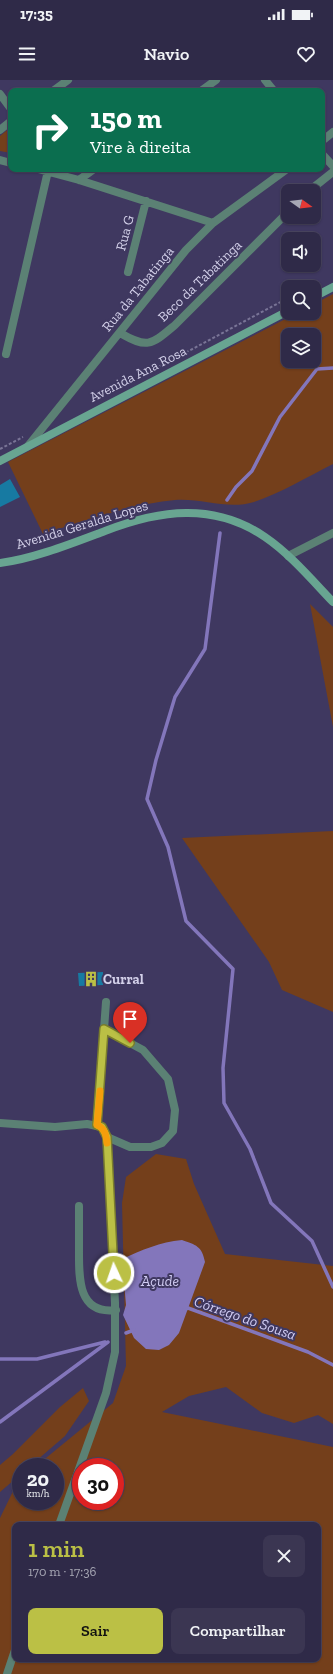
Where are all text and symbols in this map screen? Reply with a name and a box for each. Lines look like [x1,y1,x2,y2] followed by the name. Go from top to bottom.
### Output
[20,5,53,23] text: 17:35
[16,43,38,65] icon: menu
[144,43,189,65] text: Navio
[295,43,317,65] icon: heart
[90,102,162,135] text: 150 m
[24,104,76,156] icon: right
[90,136,191,158] text: Vire à direita
[281,184,321,224] north arrow
[281,184,321,368] map controls
[112,213,138,253] street label: Rua G
[281,232,321,272] button: sound
[154,236,246,325] street label: Beco da Tabatinga
[98,243,178,335] street label: Rua da Tabatinga
[281,280,321,320] button: search
[281,328,321,368] button: layers
[87,342,190,406] street label: Avenida Ana Rosa
[14,497,150,553] street label: Avenida Geralda Lopes
[82,970,100,988] building icon: Curral
[103,971,144,988] place label: Curral
[113,1002,147,1043] pin
[119,1008,141,1030] icon: arrive
[93,1252,135,1294] position arrow
[140,1272,179,1290] water label: Açude
[192,1292,298,1344] water label: Córrego do Sousa
[72,1458,124,1510] speed limit sign: 30
[27,1467,49,1491] text: 20
[27,1488,49,1500] text: km/h
[28,1534,84,1563] text: 1 min
[263,1535,305,1577] button: close
[28,1564,96,1579] text: 170 m · 17:36
[28,1608,163,1654] button: Sair
[171,1608,305,1654] button: Compartilhar

